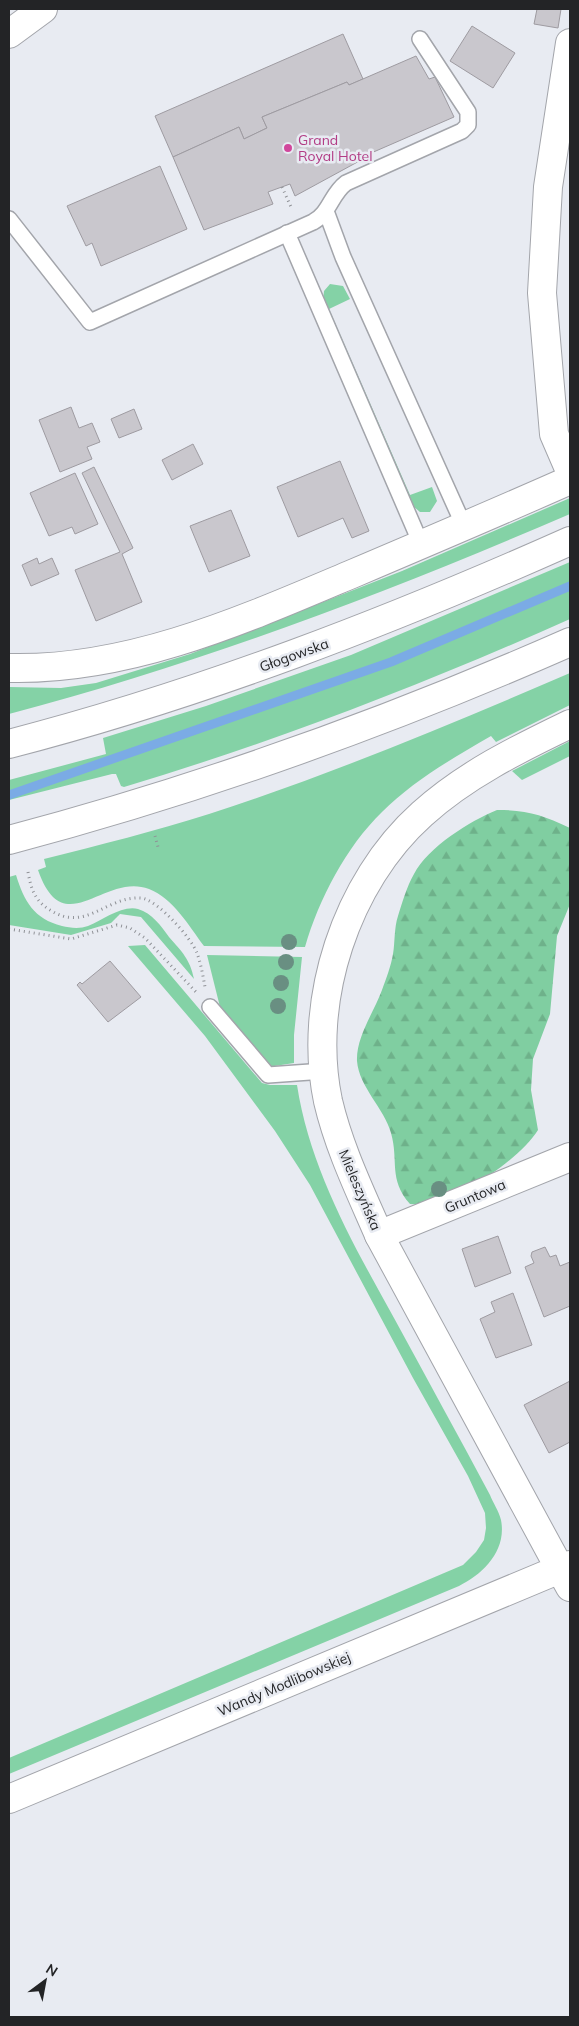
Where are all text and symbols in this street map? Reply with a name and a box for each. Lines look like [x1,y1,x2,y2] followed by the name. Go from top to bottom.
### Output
[298,131,373,165] place label: Grand Royal Hotel
[282,142,294,154] marker: Grand Royal Hotel
[257,634,331,676] street label: Głogowska
[335,1147,385,1233] street label: Mieleszyńska
[442,1175,508,1217] street label: Gruntowa
[215,1648,353,1720] street label: Wandy Modlibowskiej
[20,1956,70,2006] north arrow
[43,1960,61,1980] text: N

